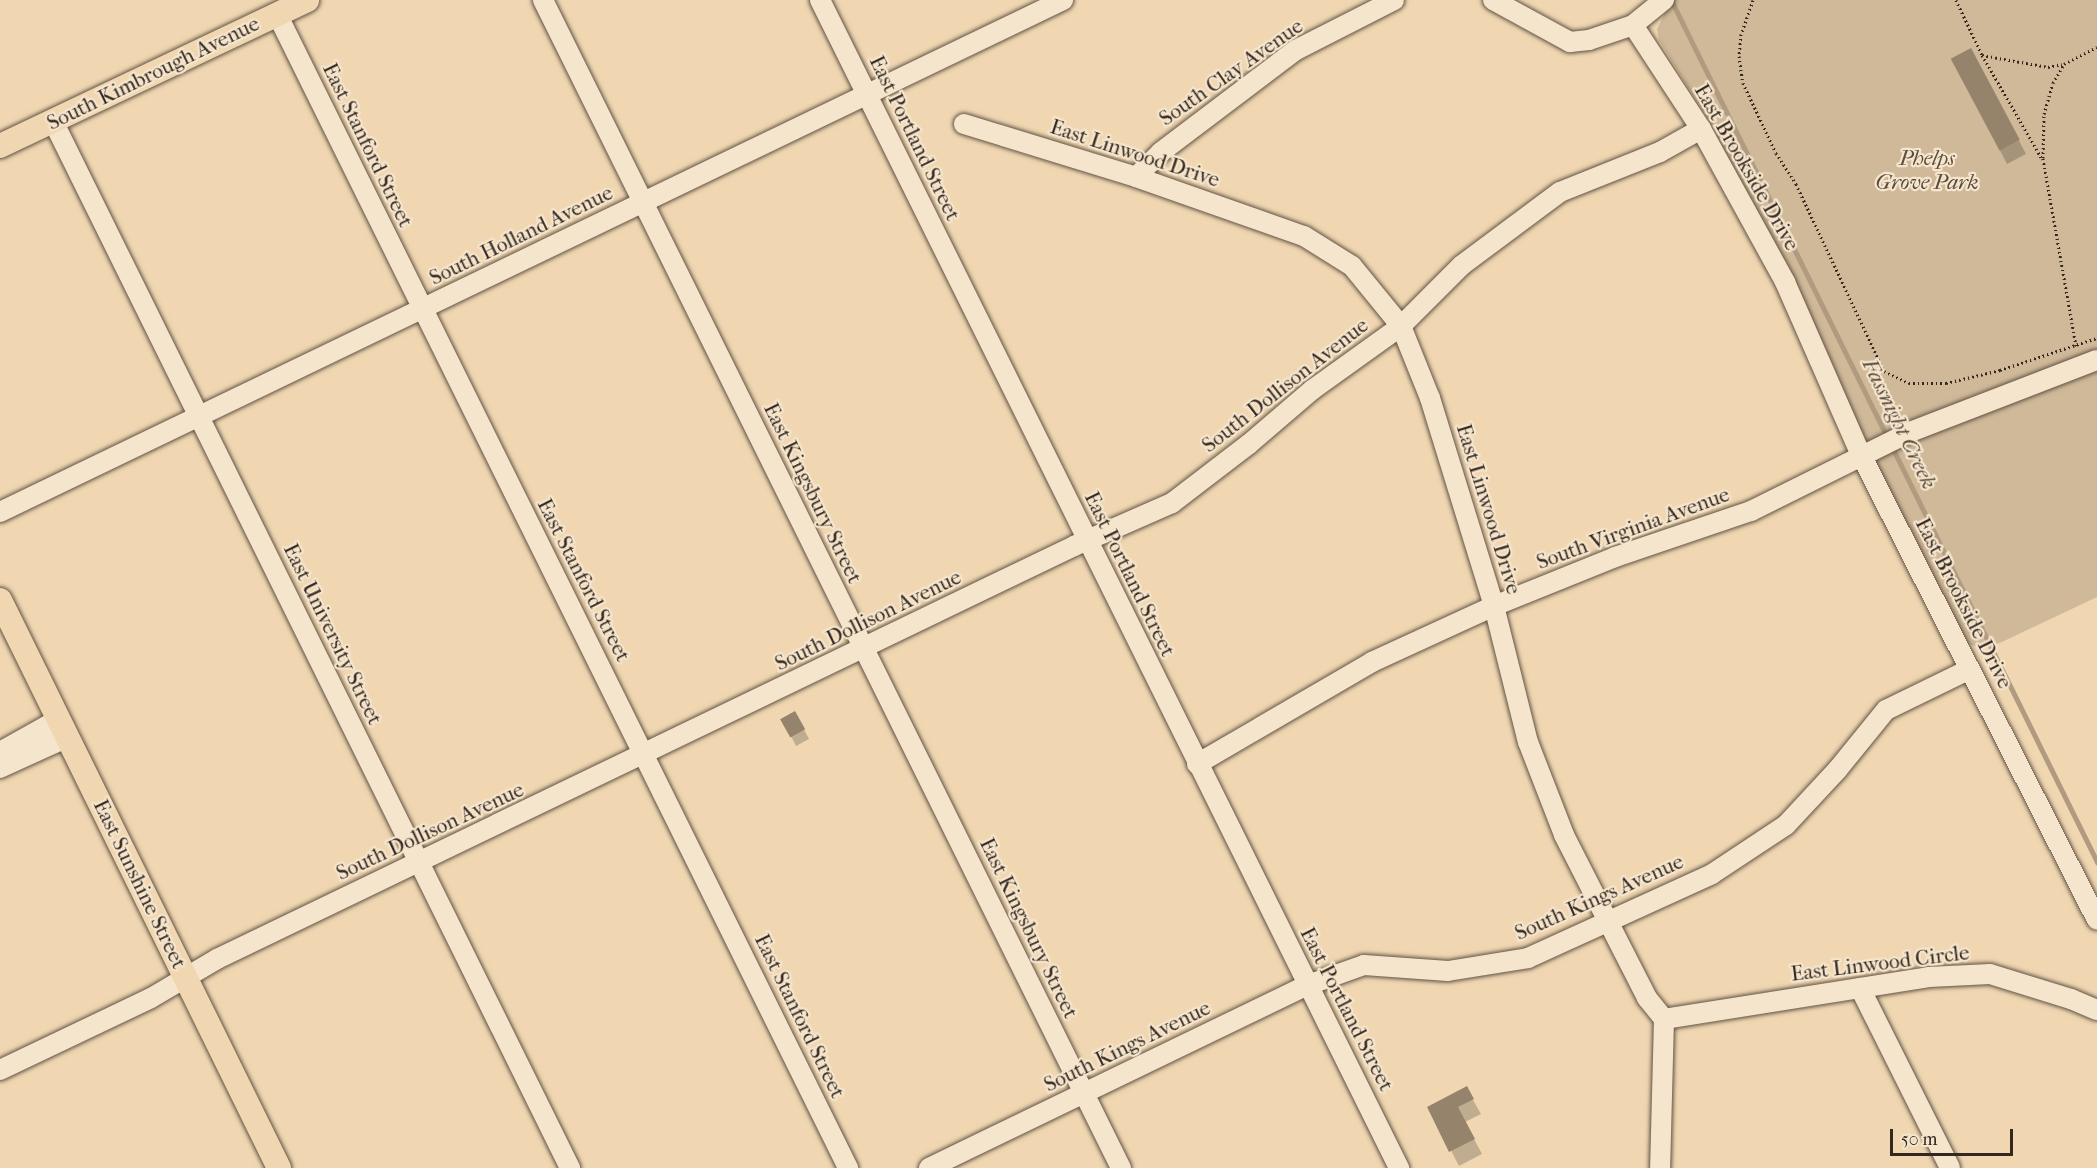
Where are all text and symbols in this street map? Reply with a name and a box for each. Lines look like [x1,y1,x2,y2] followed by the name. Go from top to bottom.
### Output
[43,11,263,135] street label: South Kimbrough Avenue
[1154,13,1308,131] street label: South Clay Avenue
[864,51,966,225] street label: East Portland Street
[317,59,419,231] street label: East Stanford Street
[1689,79,1805,255] street label: East Brookside Drive
[1047,114,1223,192] street label: East Linwood Drive
[1875,145,1979,195] park label: Phelps Grove Park
[425,180,617,290] street label: South Holland Avenue
[1197,312,1373,458] street label: South Dollison Avenue
[1856,354,1942,494] water label: Fassnight Creek
[758,399,868,587] street label: East Kingsbury Street
[1451,421,1527,597] street label: East Linwood Drive
[1533,481,1733,575] street label: South Virginia Avenue
[1079,487,1181,661] street label: East Portland Street
[532,494,636,666] street label: East Stanford Street
[1910,513,2018,693] street label: East Brookside Drive
[278,539,388,729] street label: East University Street
[771,564,965,676] street label: South Dollison Avenue
[332,776,528,886] street label: South Dollison Avenue
[88,795,192,973] street label: East Sunshine Street
[974,834,1084,1022] street label: East Kingsbury Street
[1511,849,1687,945] street label: South Kings Avenue
[1295,923,1399,1095] street label: East Portland Street
[749,930,851,1102] street label: East Stanford Street
[1789,940,1971,986] street label: East Linwood Circle
[1040,995,1214,1097] street label: South Kings Avenue
[1893,1117,2016,1155] scale bar
[1901,1129,1937,1150] text: 50 m

